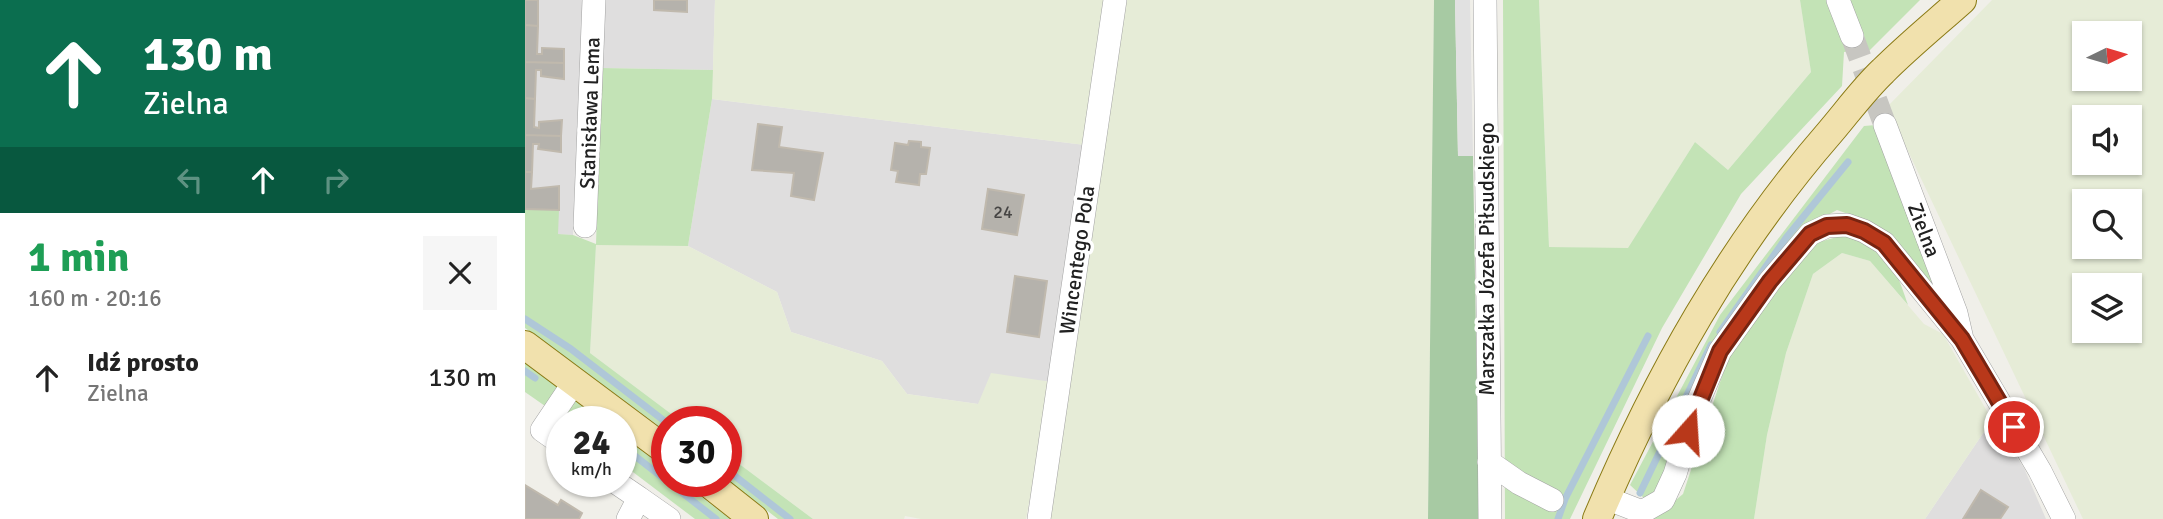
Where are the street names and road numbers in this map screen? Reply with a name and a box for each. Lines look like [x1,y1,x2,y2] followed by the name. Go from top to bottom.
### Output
[574,37,606,189] street label: Stanisława Lema
[1474,122,1500,396] street label: Marszałka Józefa Piłsudskiego
[1054,184,1100,336] street label: Wincentego Pola
[1902,199,1946,261] street label: Zielna

